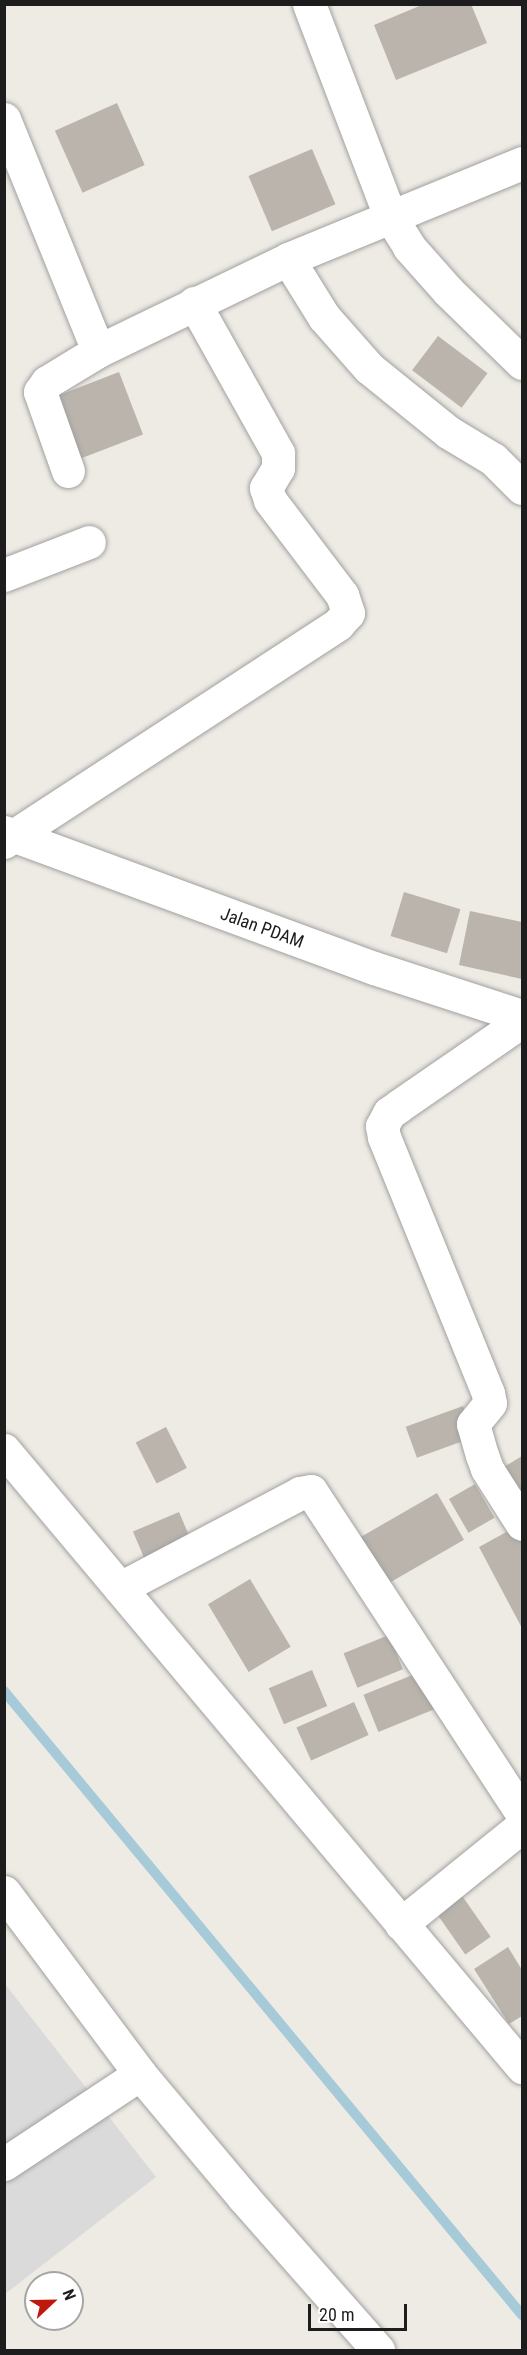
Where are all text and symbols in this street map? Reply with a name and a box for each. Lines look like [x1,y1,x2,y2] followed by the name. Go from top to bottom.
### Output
[217,903,307,953] street label: Jalan PDAM
[24,2271,84,2331] north arrow
[59,2287,80,2303] text: N
[311,2292,410,2330] scale bar
[319,2304,354,2325] text: 20 m

